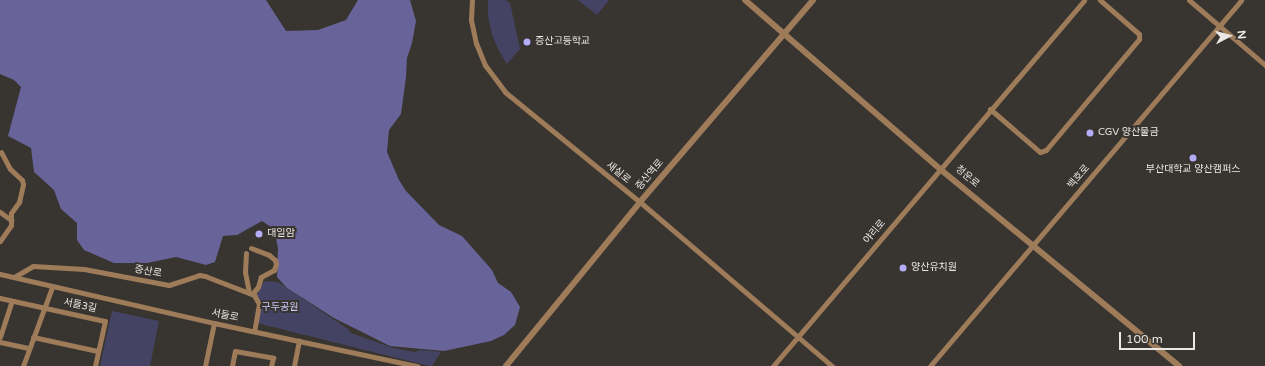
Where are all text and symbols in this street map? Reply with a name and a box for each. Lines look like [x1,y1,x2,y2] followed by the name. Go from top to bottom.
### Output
[1209,16,1249,56] north arrow
[1235,30,1248,40] text: N
[535,36,590,48] place label: 증산고등학교
[522,37,532,47] marker: 증산고등학교
[1098,127,1159,139] place label: CGV 양산물금
[1085,128,1095,138] marker: CGV 양산물금
[1188,153,1198,163] marker: 부산대학교 양산캠퍼스
[634,157,666,193] street label: 증산역로
[603,160,633,186] street label: 새실로
[1065,163,1093,191] street label: 백호로
[953,164,981,190] street label: 청운로
[1146,164,1240,176] place label: 부산대학교 양산캠퍼스
[862,218,888,246] street label: 야리로
[267,228,295,240] place label: 대일암
[254,229,264,239] marker: 대일암
[911,262,957,274] place label: 양산유치원
[898,263,908,273] marker: 양산유치원
[133,264,163,280] street label: 증산로
[62,297,98,315] street label: 서들3길
[262,302,298,314] park label: 구두공원
[210,307,240,325] street label: 서들로
[1121,324,1197,350] scale bar
[1126,332,1163,346] text: 100 m

